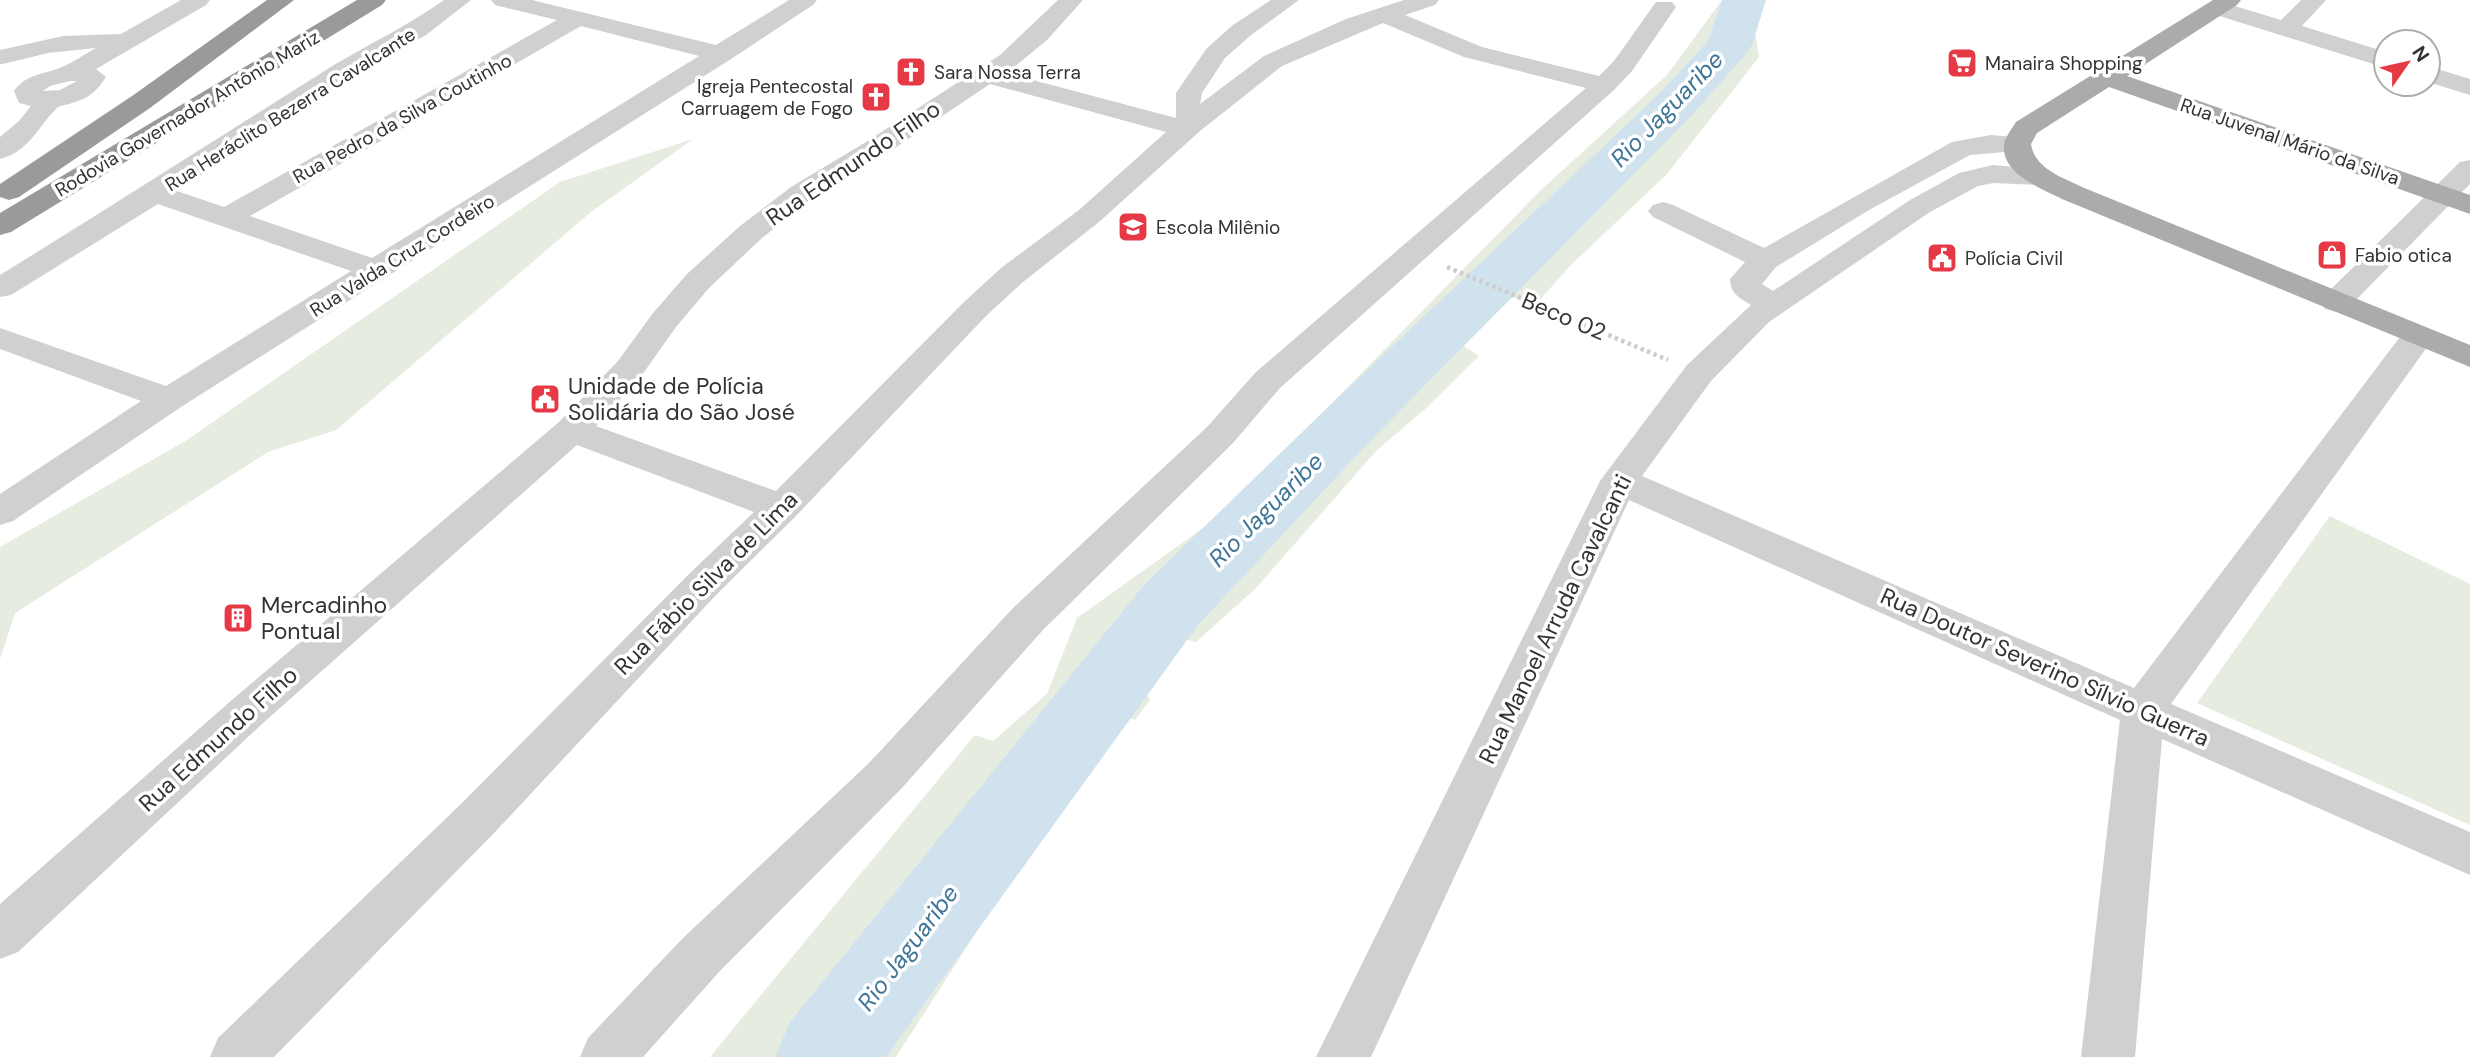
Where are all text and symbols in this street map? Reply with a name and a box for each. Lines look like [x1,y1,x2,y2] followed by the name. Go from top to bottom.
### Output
[160,22,420,197] street label: Rua Heráclito Bezerra Cavalcante
[50,24,324,202] street label: Rodovia Governador Antônio Mariz
[2372,28,2442,98] north arrow
[2406,41,2435,67] text: N
[1603,44,1730,173] water label: Rio Jaguaribe
[1945,46,1979,80] supermarket icon: Manaira Shopping
[288,48,516,189] street label: Rua Pedro da Silva Coutinho
[1985,51,2143,76] place label: Manaira Shopping
[894,55,928,89] church icon: Sara Nossa Terra
[934,60,1081,85] place label: Sara Nossa Terra
[681,74,853,121] place label: Igreja Pentecostal Carruagem de Fogo
[859,80,893,114] church icon: Igreja Pentecostal Carruagem de Fogo
[2177,92,2403,191] street label: Rua Juvenal Mário da Silva
[760,94,946,232] street label: Rua Edmundo Filho
[305,188,499,323] street label: Rua Valda Cruz Cordeiro
[1116,210,1150,244] school or university icon: Escola Milênio
[1156,215,1280,240] place label: Escola Milênio
[2315,238,2349,272] shop icon: Fabio otica
[1925,241,1959,275] public building icon: Polícia Civil
[2355,243,2452,268] place label: Fabio otica
[1965,246,2063,271] place label: Polícia Civil
[1517,285,1611,347] street label: Beco 02
[568,371,795,427] place label: Unidade de Polícia Solidária do São José
[528,382,562,416] public building icon: Unidade de Polícia Solidária do São José
[1202,446,1330,574] water label: Rio Jaguaribe
[1472,469,1638,769] street label: Rua Manoel Arruda Cavalcanti
[608,485,804,681] street label: Rua Fábio Silva de Lima
[1876,581,2214,753] street label: Rua Doutor Severino Sílvio Guerra
[261,590,387,646] place label: Mercadinho Pontual
[221,601,255,635] building icon: Mercadinho Pontual
[132,660,304,818] street label: Rua Edmundo Filho
[850,879,965,1017] water label: Rio Jaguaribe

